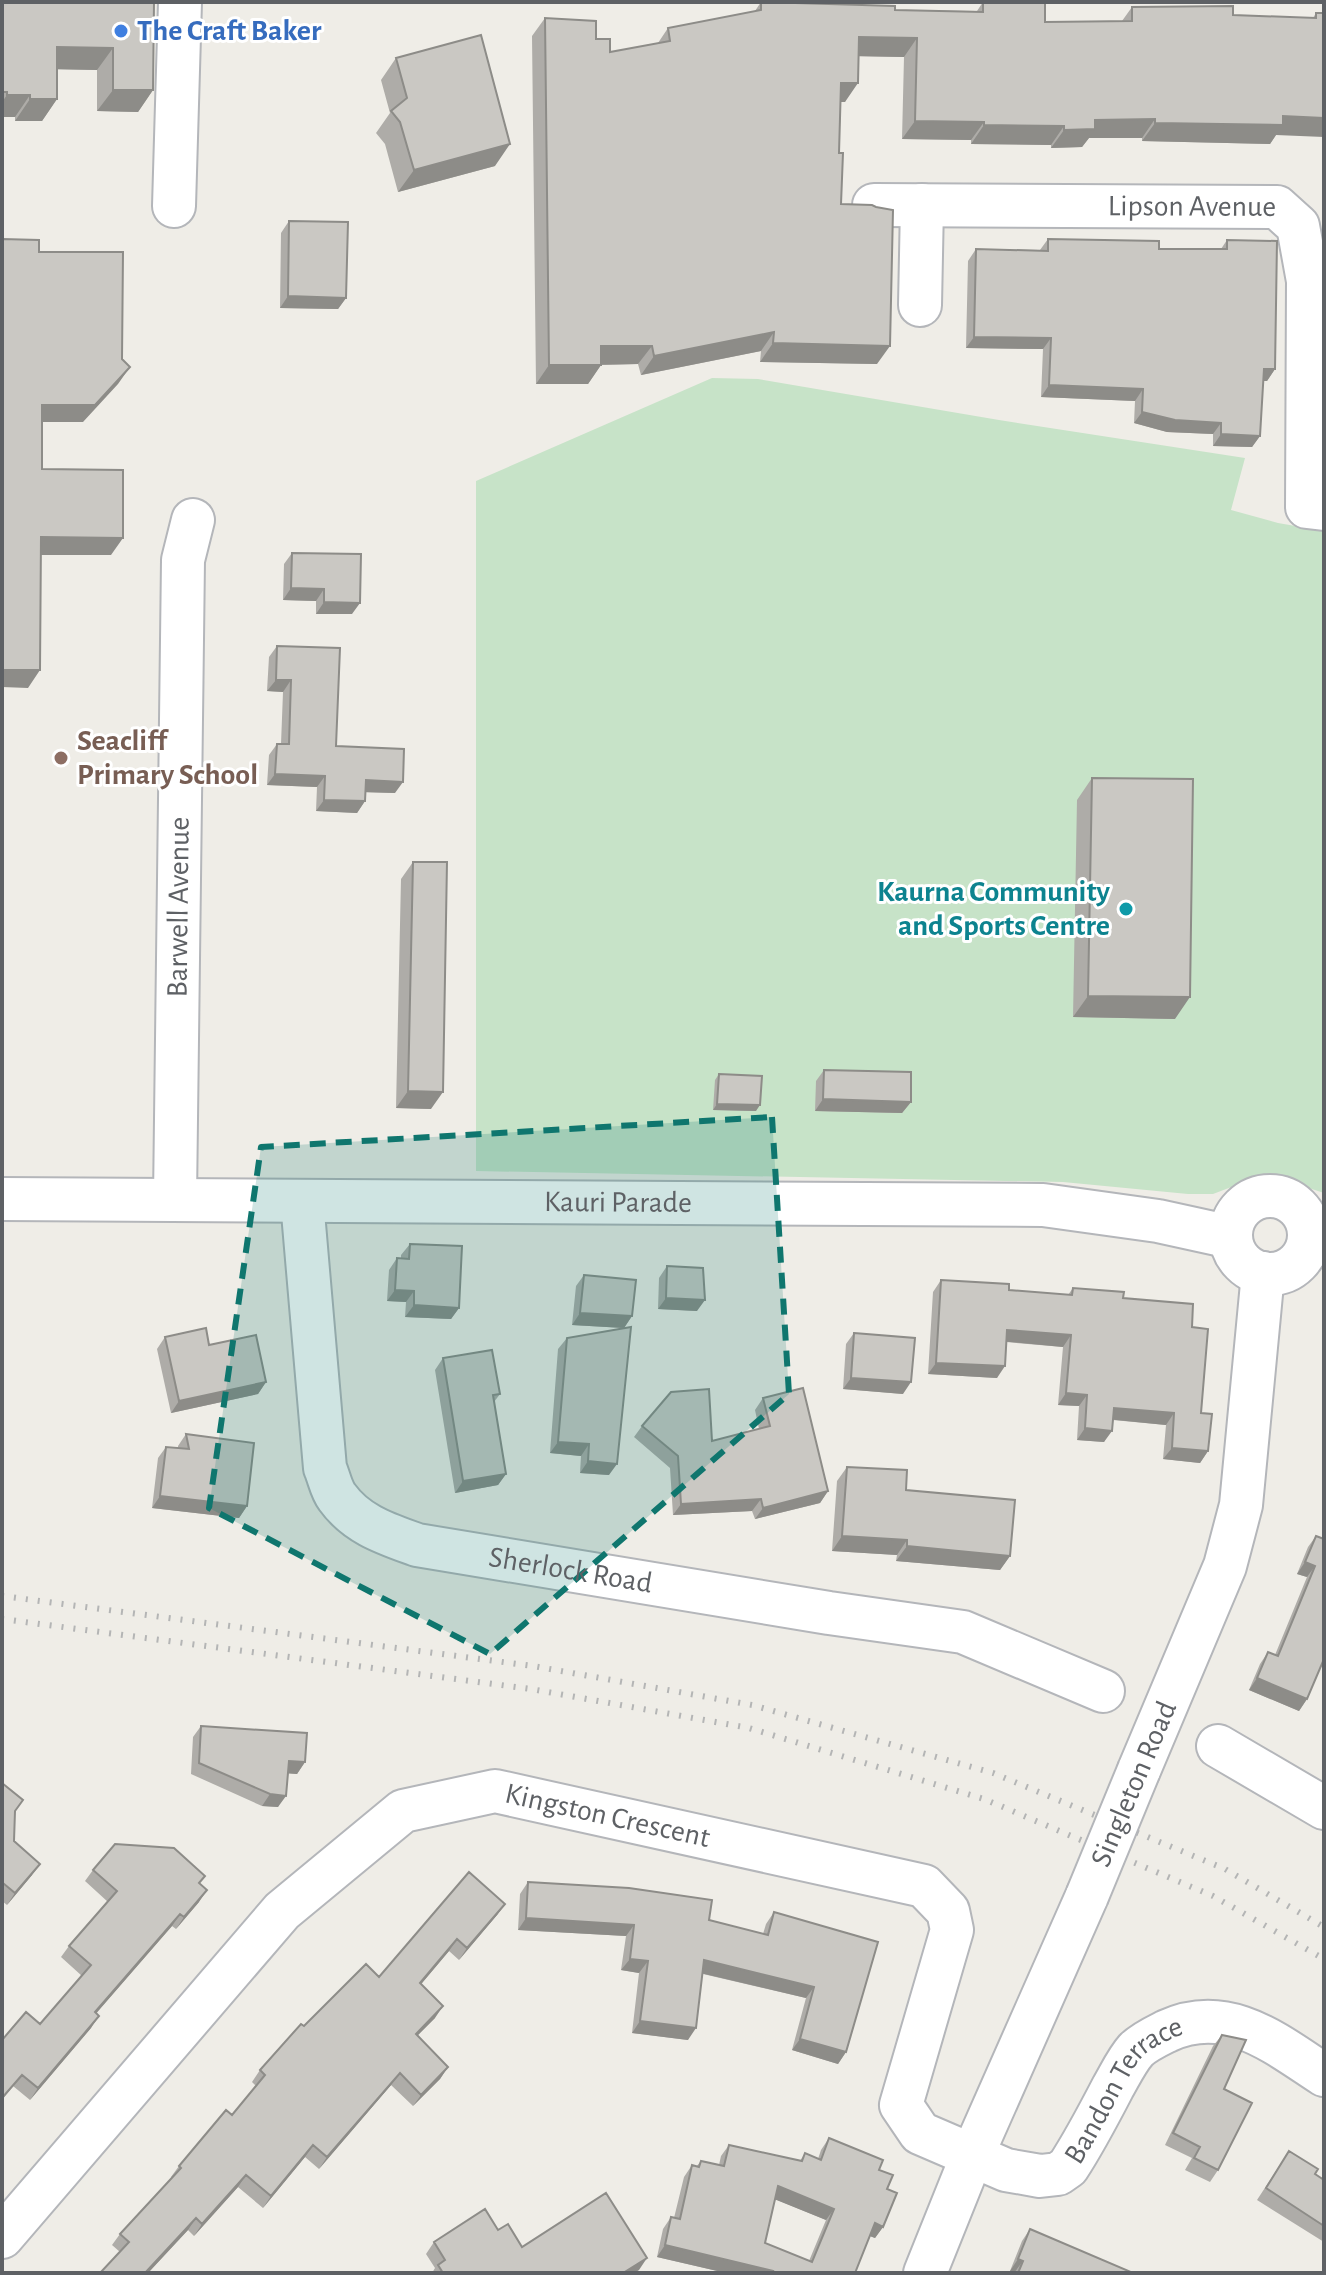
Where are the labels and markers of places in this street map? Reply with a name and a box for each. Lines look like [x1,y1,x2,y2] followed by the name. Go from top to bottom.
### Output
[137,16,322,46] place label: The Craft Baker
[112,22,130,40] marker: The Craft Baker
[77,726,258,790] place label: Seacliff Primary School
[52,749,70,767] marker: Seacliff Primary School
[877,877,1111,941] place label: Kaurna Community and Sports Centre
[1117,900,1135,918] marker: Kaurna Community and Sports Centre

